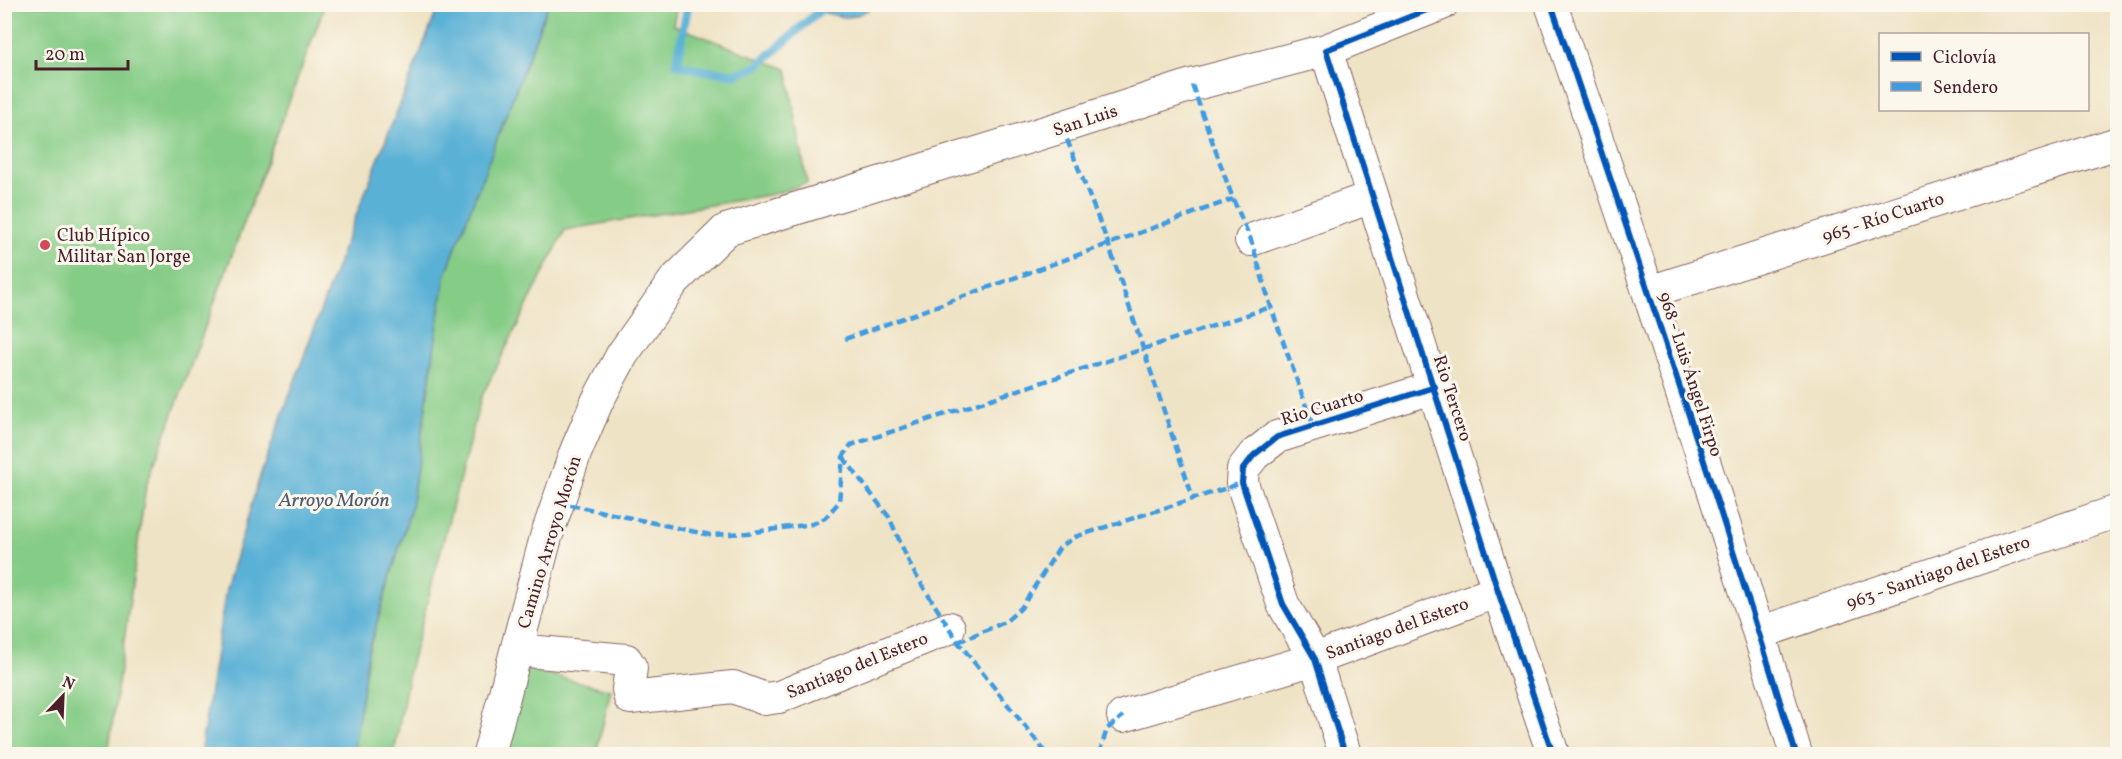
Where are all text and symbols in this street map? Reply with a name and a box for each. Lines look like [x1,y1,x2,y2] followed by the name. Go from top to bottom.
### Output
[36,33,128,71] scale bar
[1879,33,2089,111] legend
[45,43,85,68] text: 20 m
[1933,46,1996,71] text: Ciclovía
[1933,76,1998,101] text: Sendero
[1050,99,1121,144] street label: San Luis
[1819,187,1948,250] street label: 965 - Río Cuarto
[57,224,190,270] place label: Club Hípico Militar San Jorge
[38,238,52,252] marker: Club Hípico Militar San Jorge
[1651,289,1728,460] street label: 968 - Luis Ángel Firpo
[1426,352,1477,445] street label: Rio Tercero
[1278,384,1367,433] street label: Rio Cuarto
[512,453,589,632] street label: Camino Arroyo Morón
[277,487,390,515] water label: Arroyo Morón
[1843,530,2034,617] street label: 963 - Santiago del Estero
[1322,592,1473,667] street label: Santiago del Estero
[783,627,932,706] street label: Santiago del Estero
[33,666,93,726] north arrow
[58,672,78,697] text: N

